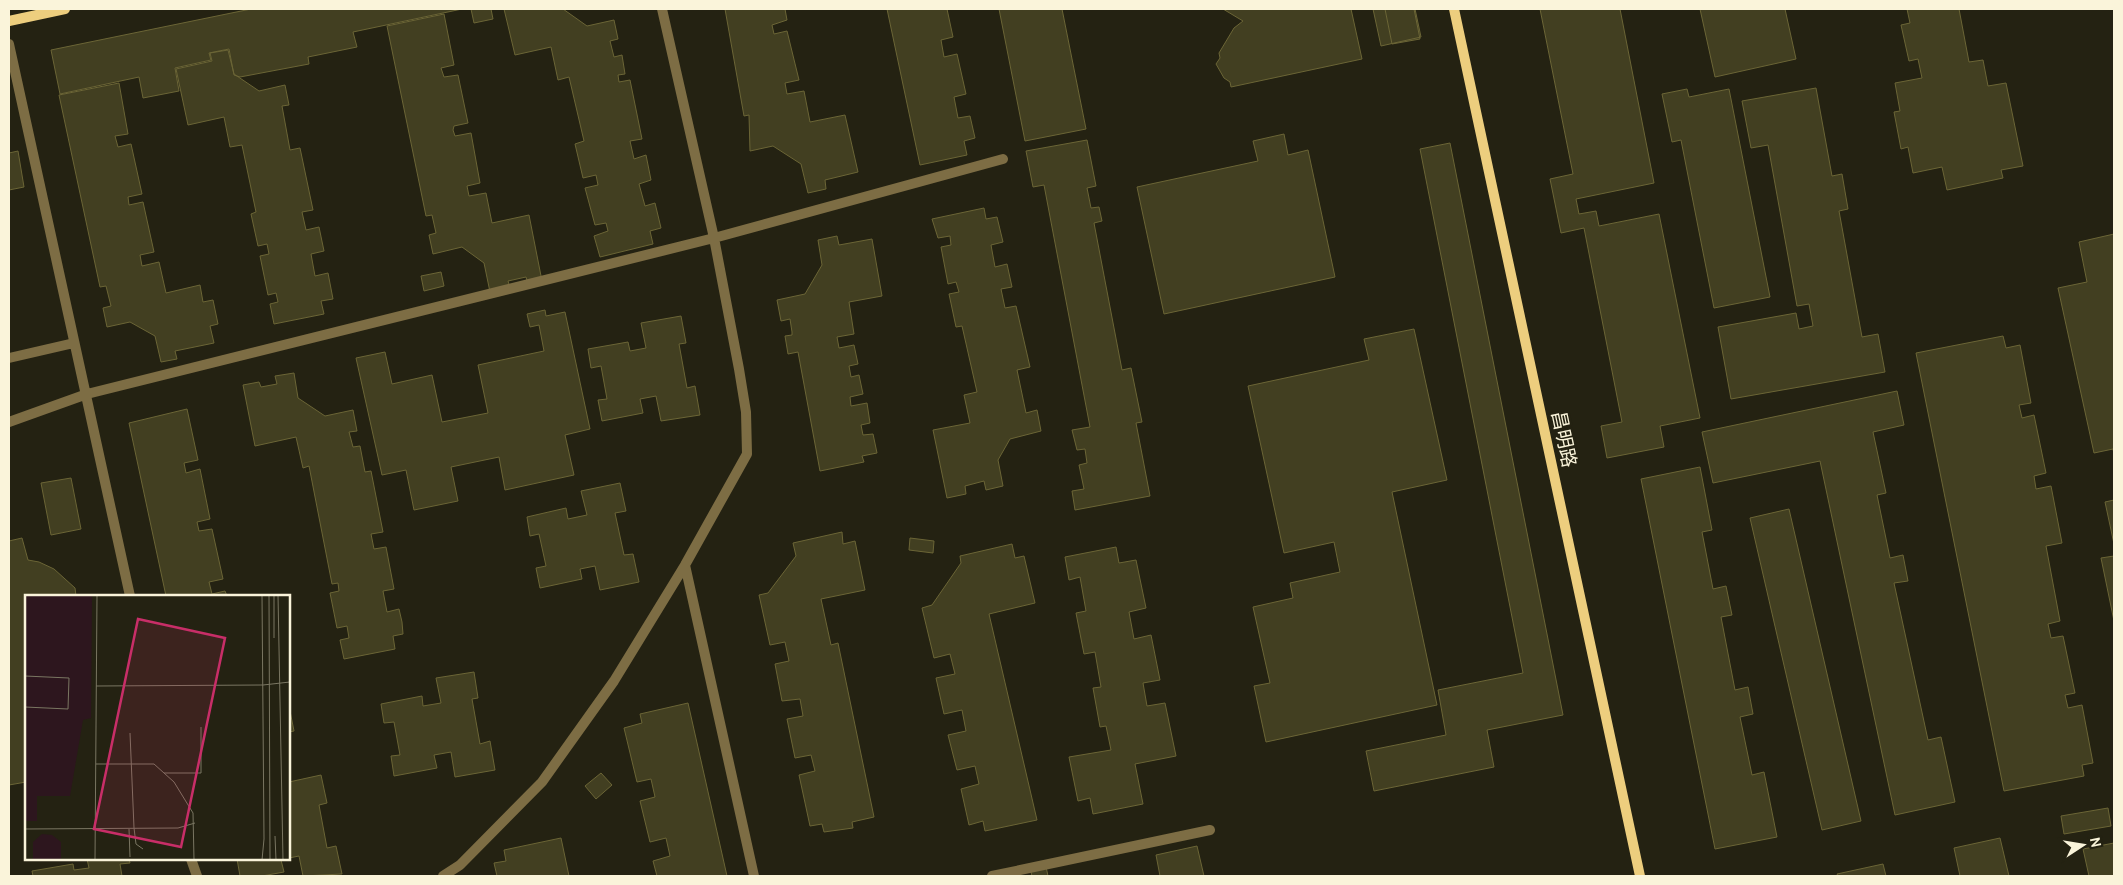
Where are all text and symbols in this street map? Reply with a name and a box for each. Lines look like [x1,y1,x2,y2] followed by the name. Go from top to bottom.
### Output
[1547,409,1581,469] street label: 昌明路
[25,595,290,860] inset map
[2058,820,2108,870] north arrow
[2086,836,2106,849] text: N

